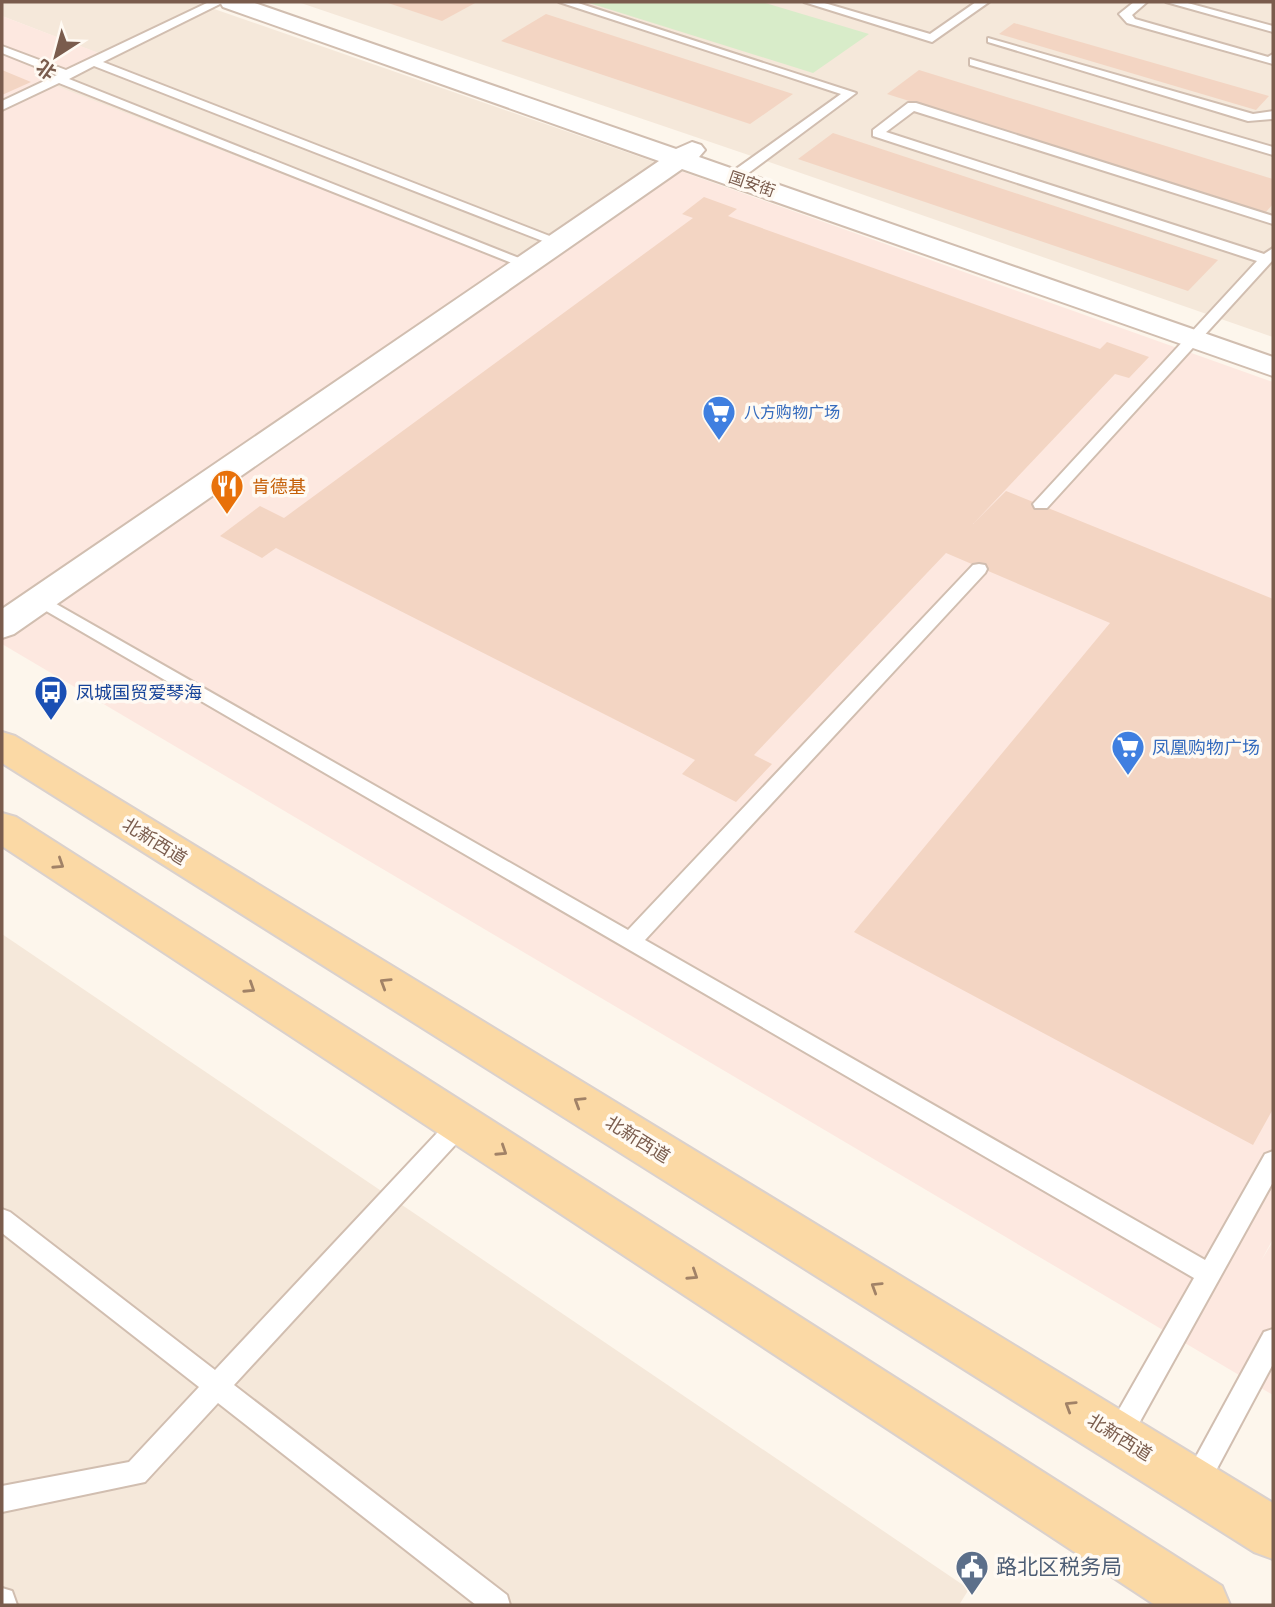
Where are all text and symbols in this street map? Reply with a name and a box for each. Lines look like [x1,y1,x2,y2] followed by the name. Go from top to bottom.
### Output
[21,21,91,91] north arrow
[32,54,61,84] text: 北
[726,167,778,201] street label: 国安街
[700,393,738,442] supermarket icon: 八方购物广场
[744,403,840,422] place label: 八方购物广场
[208,467,246,516] restaurant icon: 肯德基
[252,476,306,497] place label: 肯德基
[32,673,70,722] bus stop icon: 凤城国贸爱琴海
[76,682,202,703] place label: 凤城国贸爱琴海
[1109,728,1147,777] supermarket icon: 凤凰购物广场
[1152,737,1260,758] place label: 凤凰购物广场
[119,813,191,869] street label: 北新西道
[51,855,64,868] one-way arrow
[380,978,393,991] one-way arrow
[242,979,255,992] one-way arrow
[573,1098,586,1111] one-way arrow
[602,1111,674,1167] street label: 北新西道
[495,1143,508,1156] one-way arrow
[686,1267,699,1280] one-way arrow
[871,1282,884,1295] one-way arrow
[1064,1402,1077,1415] one-way arrow
[1084,1409,1156,1465] street label: 北新西道
[953,1548,991,1597] public building icon: 路北区税务局
[996,1555,1122,1579] place label: 路北区税务局

